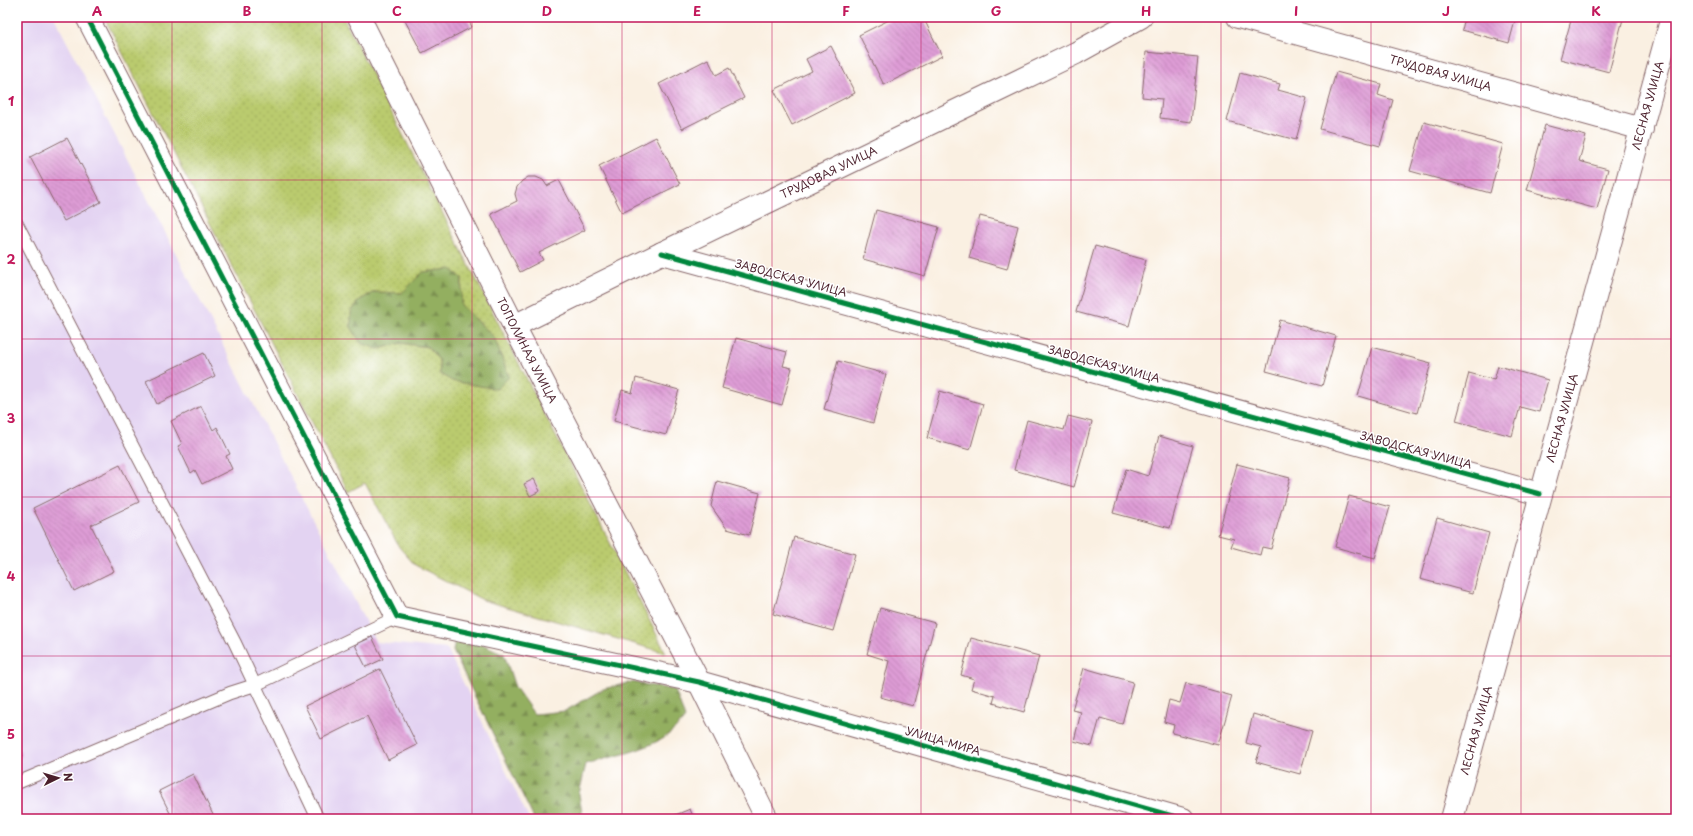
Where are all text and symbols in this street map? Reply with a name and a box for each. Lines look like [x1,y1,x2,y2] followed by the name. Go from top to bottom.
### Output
[92,1,102,20] text: A
[243,1,252,20] text: B
[392,1,402,20] text: C
[542,1,552,20] text: D
[693,1,701,20] text: E
[842,1,850,20] text: F
[991,1,1001,20] text: G
[1141,1,1151,20] text: H
[1294,1,1298,20] text: I
[1442,1,1450,20] text: J
[1591,1,1601,20] text: K
[1387,50,1494,95] street label: ТРУДОВАЯ УЛИЦА
[1627,58,1668,152] street label: ЛЕСНАЯ УЛИЦА
[8,91,14,110] text: 1
[777,141,880,203] street label: ТРУДОВАЯ УЛИЦА
[6,249,16,268] text: 2
[733,254,849,301] street label: ЗАВОДСКАЯ УЛИЦА
[493,294,562,406] street label: ТОПОЛИНАЯ УЛИЦА
[1046,340,1162,387] street label: ЗАВОДСКАЯ УЛИЦА
[1541,371,1582,464] street label: ЛЕСНАЯ УЛИЦА
[7,408,16,427] text: 3
[1358,426,1474,473] street label: ЗАВОДСКАЯ УЛИЦА
[7,566,16,585] text: 4
[1456,683,1496,777] street label: ЛЕСНАЯ УЛИЦА
[904,722,983,760] street label: УЛИЦА МИРА
[7,724,15,743] text: 5
[38,758,78,798] north arrow
[60,772,77,782] text: N

